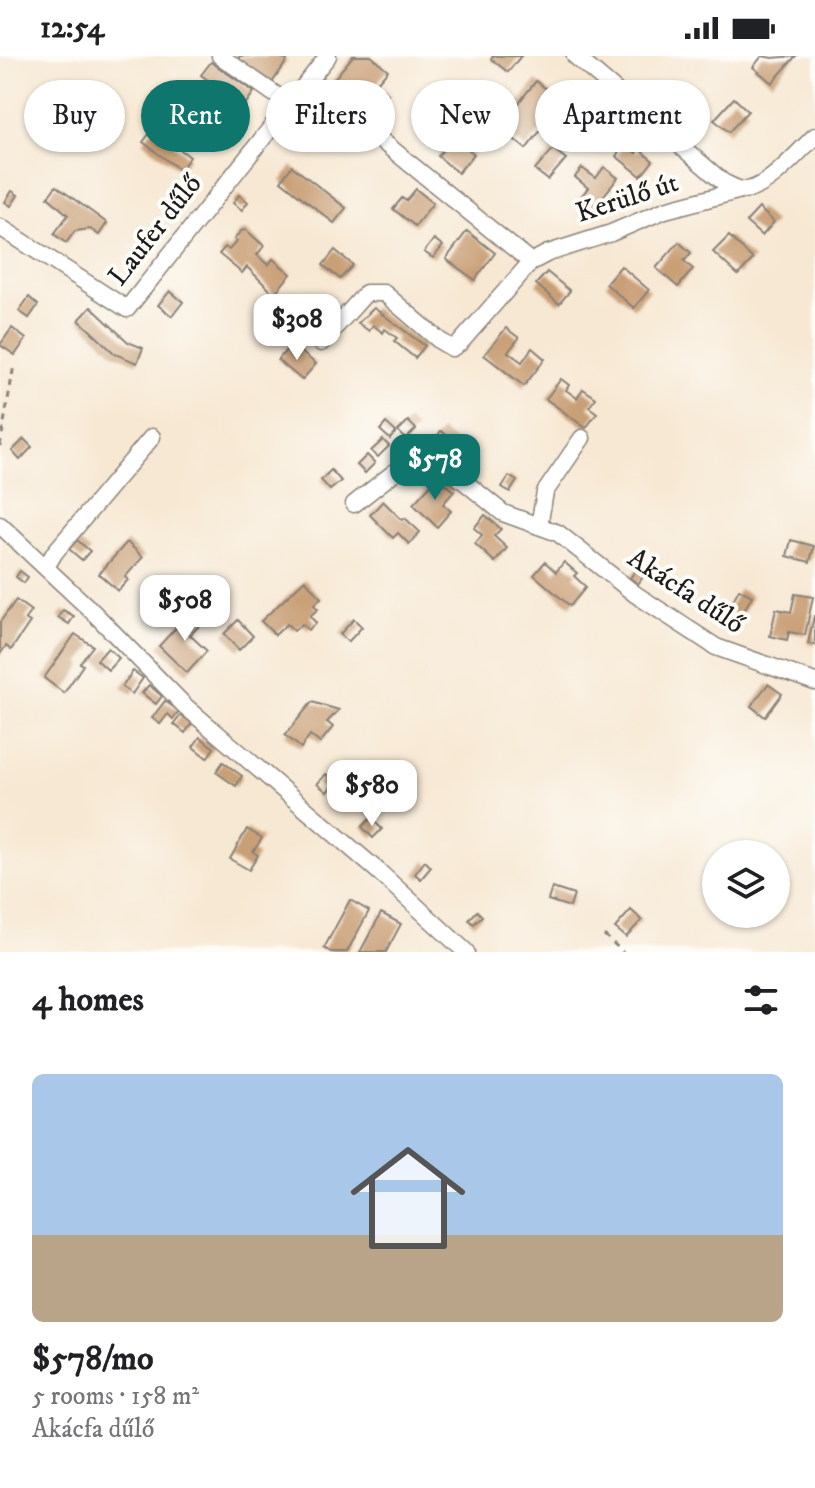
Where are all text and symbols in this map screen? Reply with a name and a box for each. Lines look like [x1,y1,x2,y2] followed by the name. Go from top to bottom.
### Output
[40,10,104,47] text: 12:54
[24,80,125,152] chip: Buy
[141,80,250,152] chip: Rent
[266,80,395,152] chip: Filters
[411,80,519,152] chip: New
[535,80,710,152] chip: Apartment
[572,165,683,231] street label: Kerülő út
[101,167,210,293] street label: Laufer dűlő
[250,294,344,362] pin: $308
[272,303,322,336] text: $308
[388,434,482,502] pin: $578
[408,443,462,476] text: $578
[621,540,751,642] street label: Akácfa dűlő
[138,575,232,643] pin: $508
[158,584,212,617] text: $508
[325,760,419,828] pin: $580
[345,769,399,802] text: $580
[702,840,790,928] map controls
[702,840,790,928] button: layers
[739,978,783,1022] icon: filters
[32,979,144,1021] text: 4 homes
[336,1126,480,1270] icon: home
[32,1338,154,1380] text: $578/mo
[32,1380,199,1413] text: 5 rooms · 158 m²
[32,1413,154,1446] text: Akácfa dűlő

